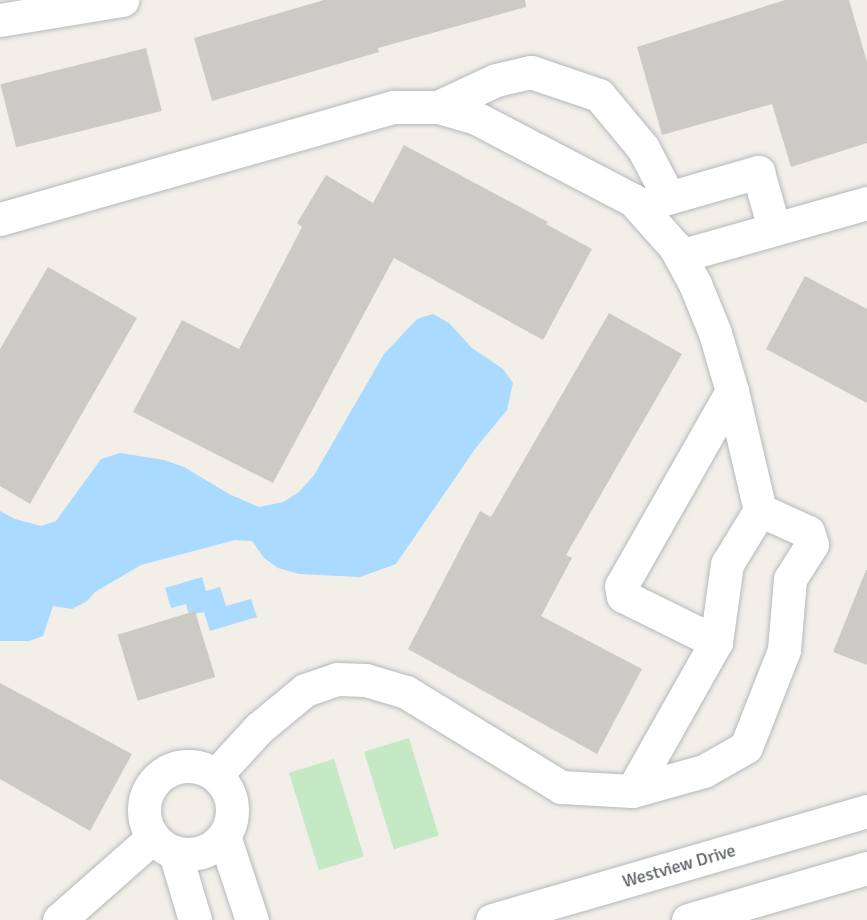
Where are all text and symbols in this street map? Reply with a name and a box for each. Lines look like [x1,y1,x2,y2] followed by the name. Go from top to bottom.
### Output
[620,840,738,892] street label: Westview Drive

